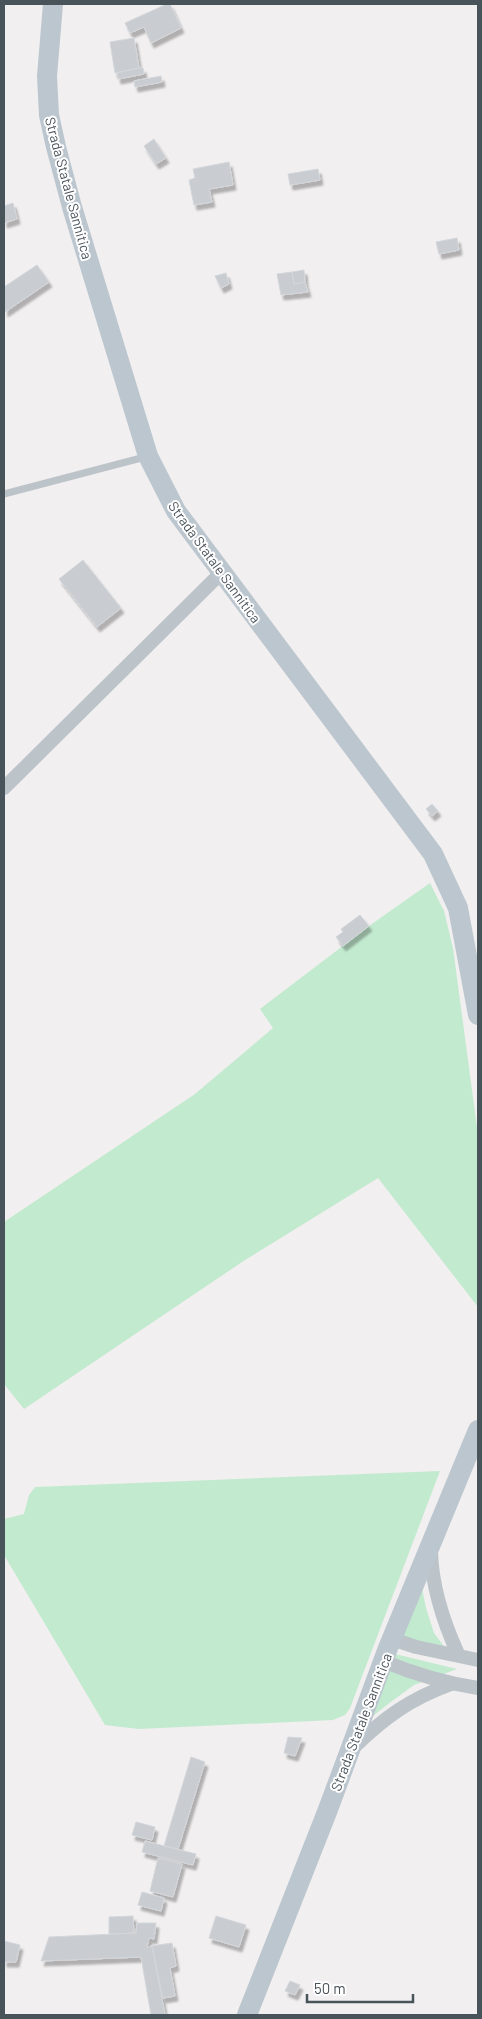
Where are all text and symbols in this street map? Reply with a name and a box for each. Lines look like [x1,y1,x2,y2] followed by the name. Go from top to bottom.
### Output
[42,115,96,261] street label: Strada Statale Sannitica
[165,498,265,626] street label: Strada Statale Sannitica
[327,1651,395,1793] street label: Strada Statale Sannitica
[307,1972,413,2004] scale bar
[314,1979,346,1997] text: 50 m

